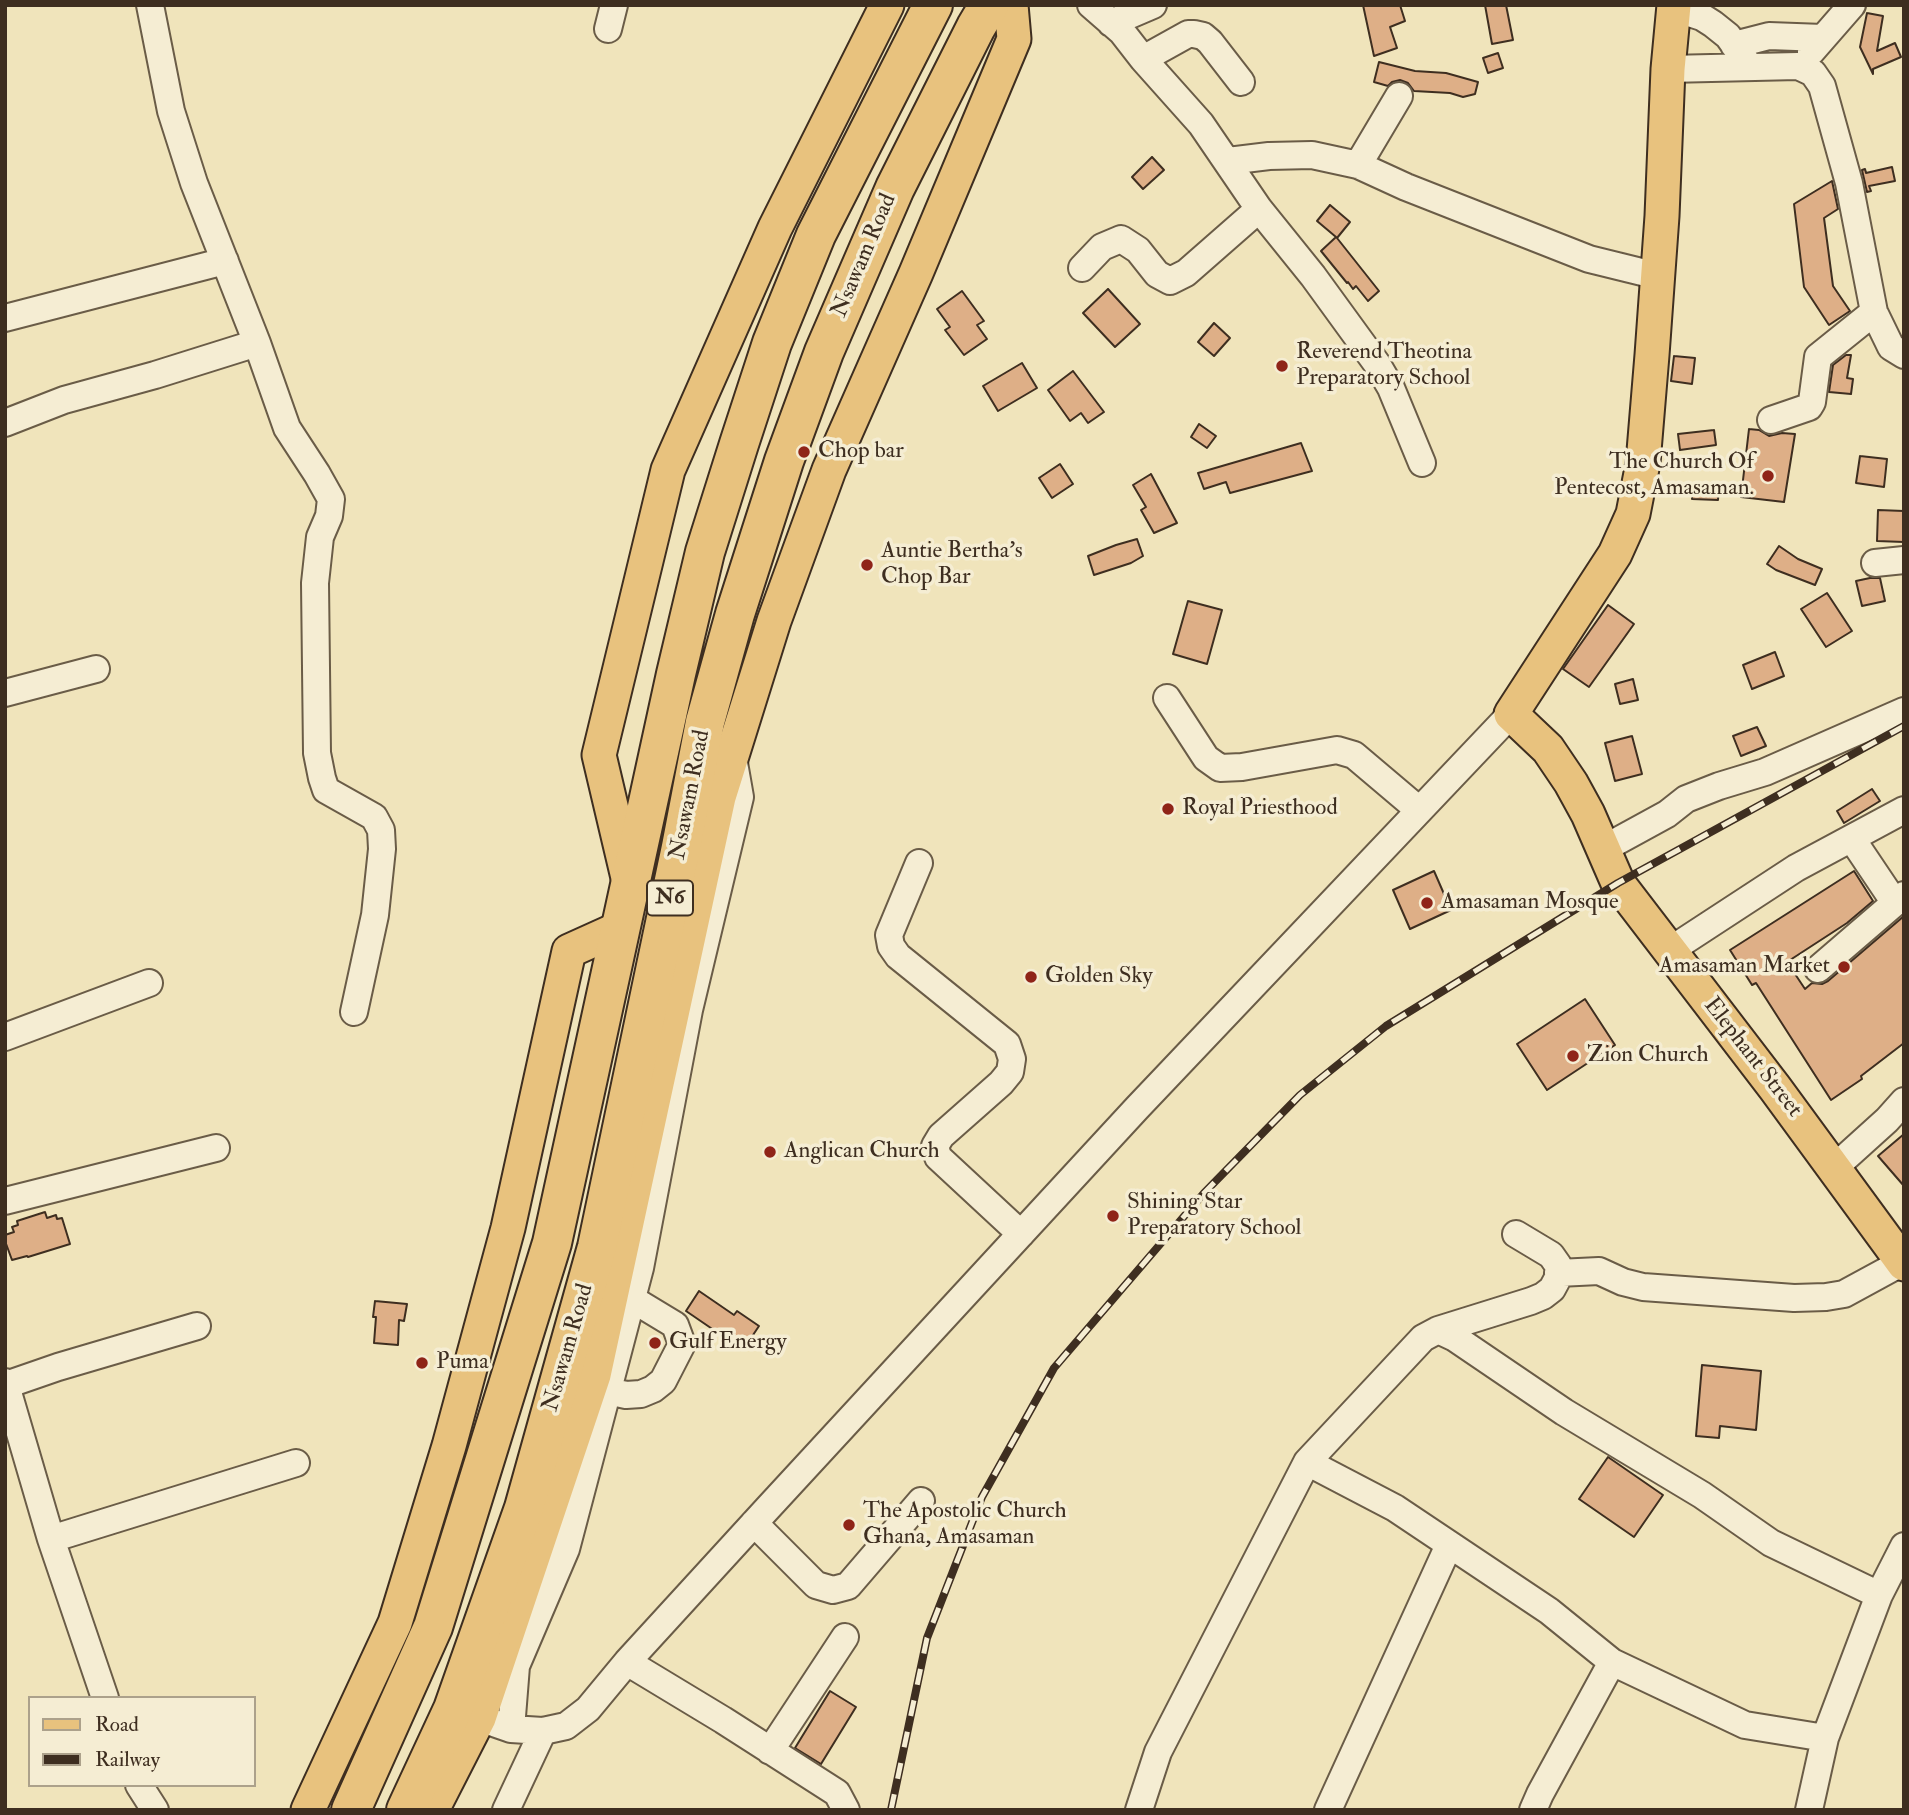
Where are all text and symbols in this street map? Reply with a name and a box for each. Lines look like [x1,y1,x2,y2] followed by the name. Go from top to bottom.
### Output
[827,190,903,322] street label: Nsawam Road
[1296,339,1472,393] place label: Reverend Theotina Preparatory School
[1274,358,1290,374] marker: Reverend Theotina Preparatory School
[818,438,904,466] place label: Chop bar
[796,444,812,460] marker: Chop bar
[1554,449,1754,503] place label: The Church Of Pentecost, Amasaman.
[1760,468,1776,484] marker: The Church Of Pentecost, Amasaman.
[881,538,1023,592] place label: Auntie Bertha's Chop Bar
[859,557,875,573] marker: Auntie Bertha's Chop Bar
[665,728,717,862] street label: Nsawam Road
[1182,795,1338,823] place label: Royal Priesthood
[1160,801,1176,817] marker: Royal Priesthood
[647,880,693,916] road number: N6
[1441,889,1619,917] place label: Amasaman Mosque
[1419,895,1435,911] marker: Amasaman Mosque
[1659,953,1830,981] place label: Amasaman Market
[1836,959,1852,975] marker: Amasaman Market
[1045,963,1153,991] place label: Golden Sky
[1023,969,1039,985] marker: Golden Sky
[1697,993,1807,1123] street label: Elephant Street
[1587,1042,1708,1070] place label: Zion Church
[1565,1048,1581,1064] marker: Zion Church
[784,1138,940,1166] place label: Anglican Church
[762,1144,778,1160] marker: Anglican Church
[1127,1189,1302,1243] place label: Shining Star Preparatory School
[1105,1208,1121,1224] marker: Shining Star Preparatory School
[538,1281,600,1415] street label: Nsawam Road
[669,1329,787,1357] place label: Gulf Energy
[647,1335,663,1351] marker: Gulf Energy
[436,1349,489,1377] place label: Puma
[414,1355,430,1371] marker: Puma
[863,1498,1067,1552] place label: The Apostolic Church Ghana, Amasaman
[841,1517,857,1533] marker: The Apostolic Church Ghana, Amasaman
[28,1696,256,1787] legend
[95,1711,139,1738] text: Road
[95,1746,160,1773] text: Railway

